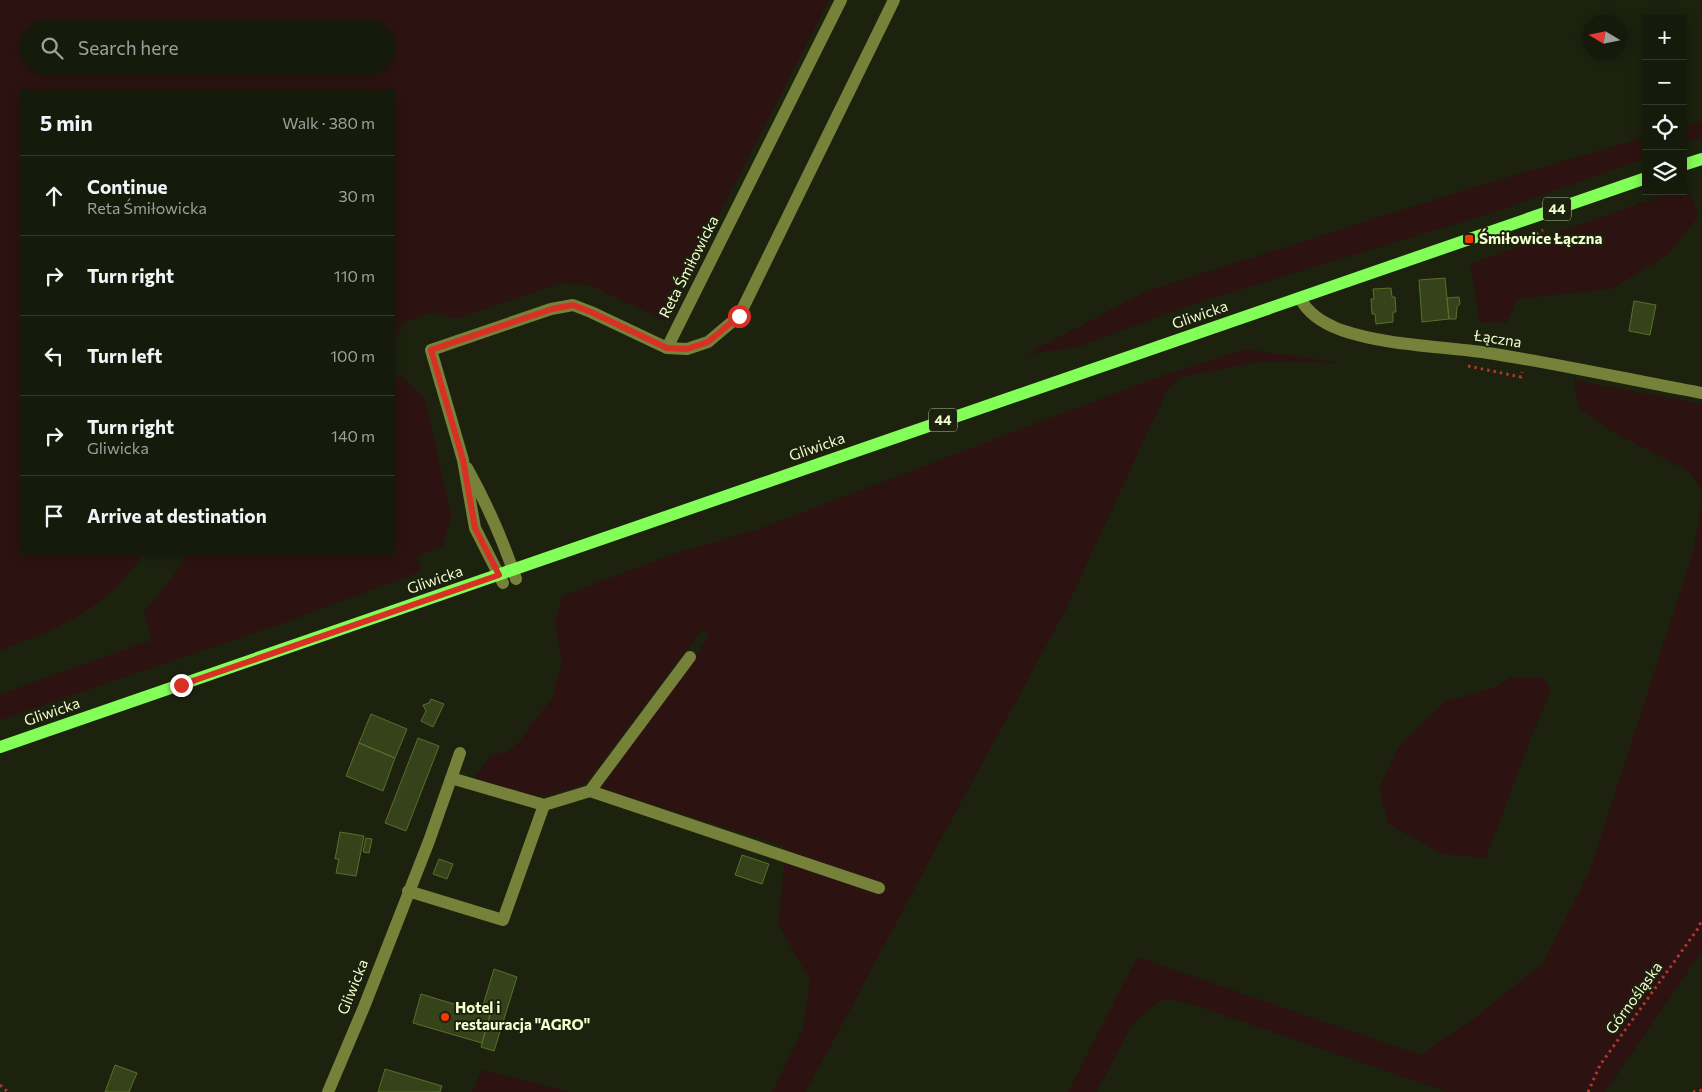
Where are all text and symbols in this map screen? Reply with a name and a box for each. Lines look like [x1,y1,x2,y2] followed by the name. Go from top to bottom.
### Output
[1582,15,1627,60] north arrow
[1642,15,1687,195] map controls
[1642,15,1687,60] button: +
[20,20,395,75] search box
[38,34,66,62] icon: search
[78,36,178,59] text: Search here
[1642,60,1687,105] button: −
[1642,105,1687,150] button: locate
[40,110,93,135] text: 5 min
[282,113,375,132] text: Walk · 380 m
[1642,150,1687,195] button: layers
[87,175,167,198] text: Continue
[40,182,68,210] icon: ahead
[338,186,375,205] text: 30 m
[87,198,207,217] text: Reta Śmiłowicka
[1543,198,1571,220] road number: 44
[654,212,722,321] street label: Reta Śmiłowicka
[1479,228,1602,247] place label: Śmiłowice Łączna
[1463,233,1475,245] marker: Śmiłowice Łączna
[40,262,68,290] icon: right
[87,264,174,287] text: Turn right
[334,266,375,285] text: 110 m
[1169,296,1230,332] street label: Gliwicka
[728,305,751,328] route start
[1472,325,1523,351] street label: Łączna
[40,342,68,370] icon: left
[87,344,162,367] text: Turn left
[330,346,375,365] text: 100 m
[929,408,957,432] road number: 44
[87,415,174,438] text: Turn right
[40,422,68,450] icon: right
[331,426,375,445] text: 140 m
[786,428,847,464] street label: Gliwicka
[87,438,149,457] text: Gliwicka
[40,502,68,530] icon: arrive
[87,504,267,527] text: Arrive at destination
[404,561,465,597] street label: Gliwicka
[170,674,193,697] route end
[21,693,82,729] street label: Gliwicka
[333,956,371,1017] street label: Gliwicka
[1601,958,1665,1037] street label: Górnośląska
[455,998,590,1033] place label: Hotel i restauracja "AGRO"
[439,1011,451,1023] marker: Hotel i restauracja "AGRO"

